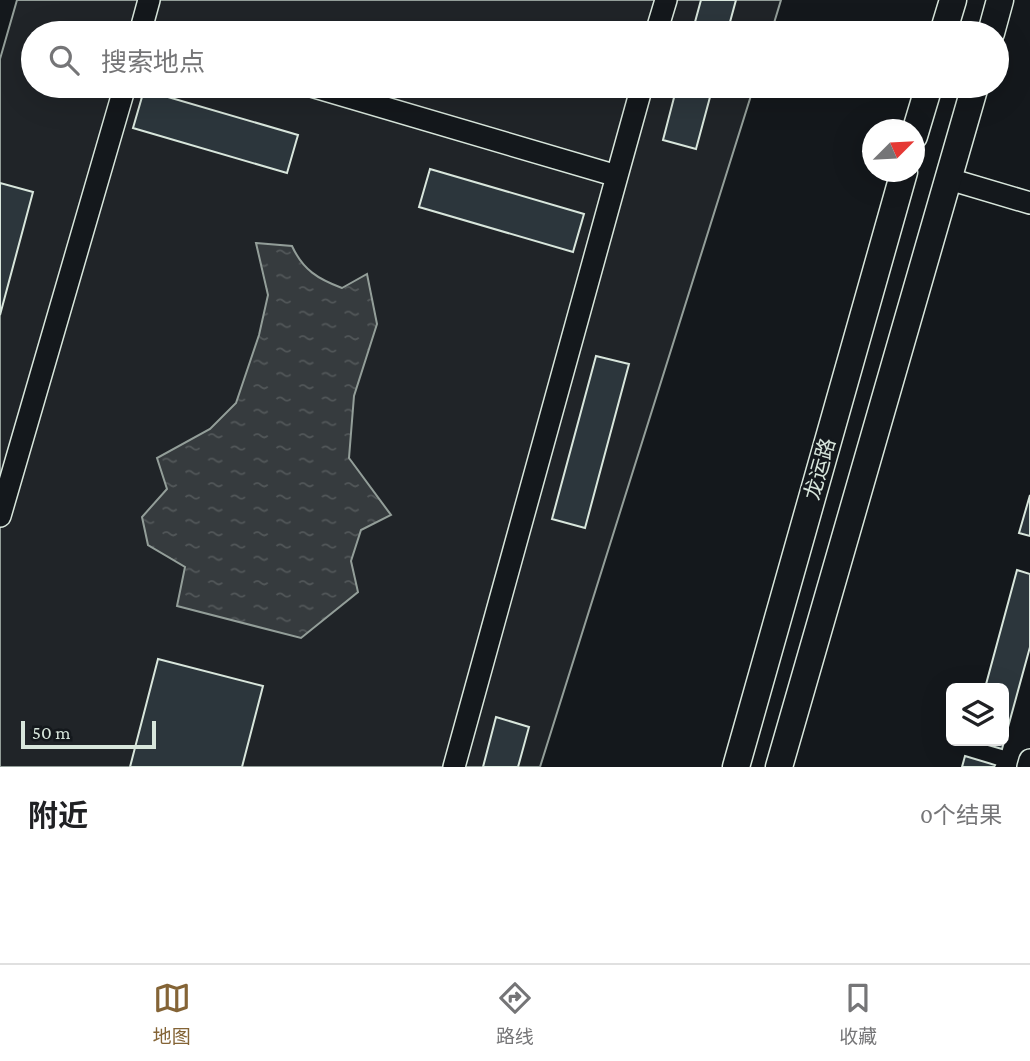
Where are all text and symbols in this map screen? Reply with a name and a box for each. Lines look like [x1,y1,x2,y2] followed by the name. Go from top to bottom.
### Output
[21,21,1009,98] search box
[45,41,83,79] icon: search
[101,48,205,77] text: 搜索地点
[862,119,925,182] north arrow
[800,435,840,503] street label: 龙运路
[946,683,1009,746] map controls
[946,683,1009,746] button: layers
[21,718,156,750] scale bar
[32,722,71,743] text: 50 m
[28,799,88,832] text: 附近
[920,802,1002,828] text: 0个结果
[153,979,191,1048] tab: 地图
[496,979,534,1048] tab: 路线
[839,979,877,1048] tab: 收藏

